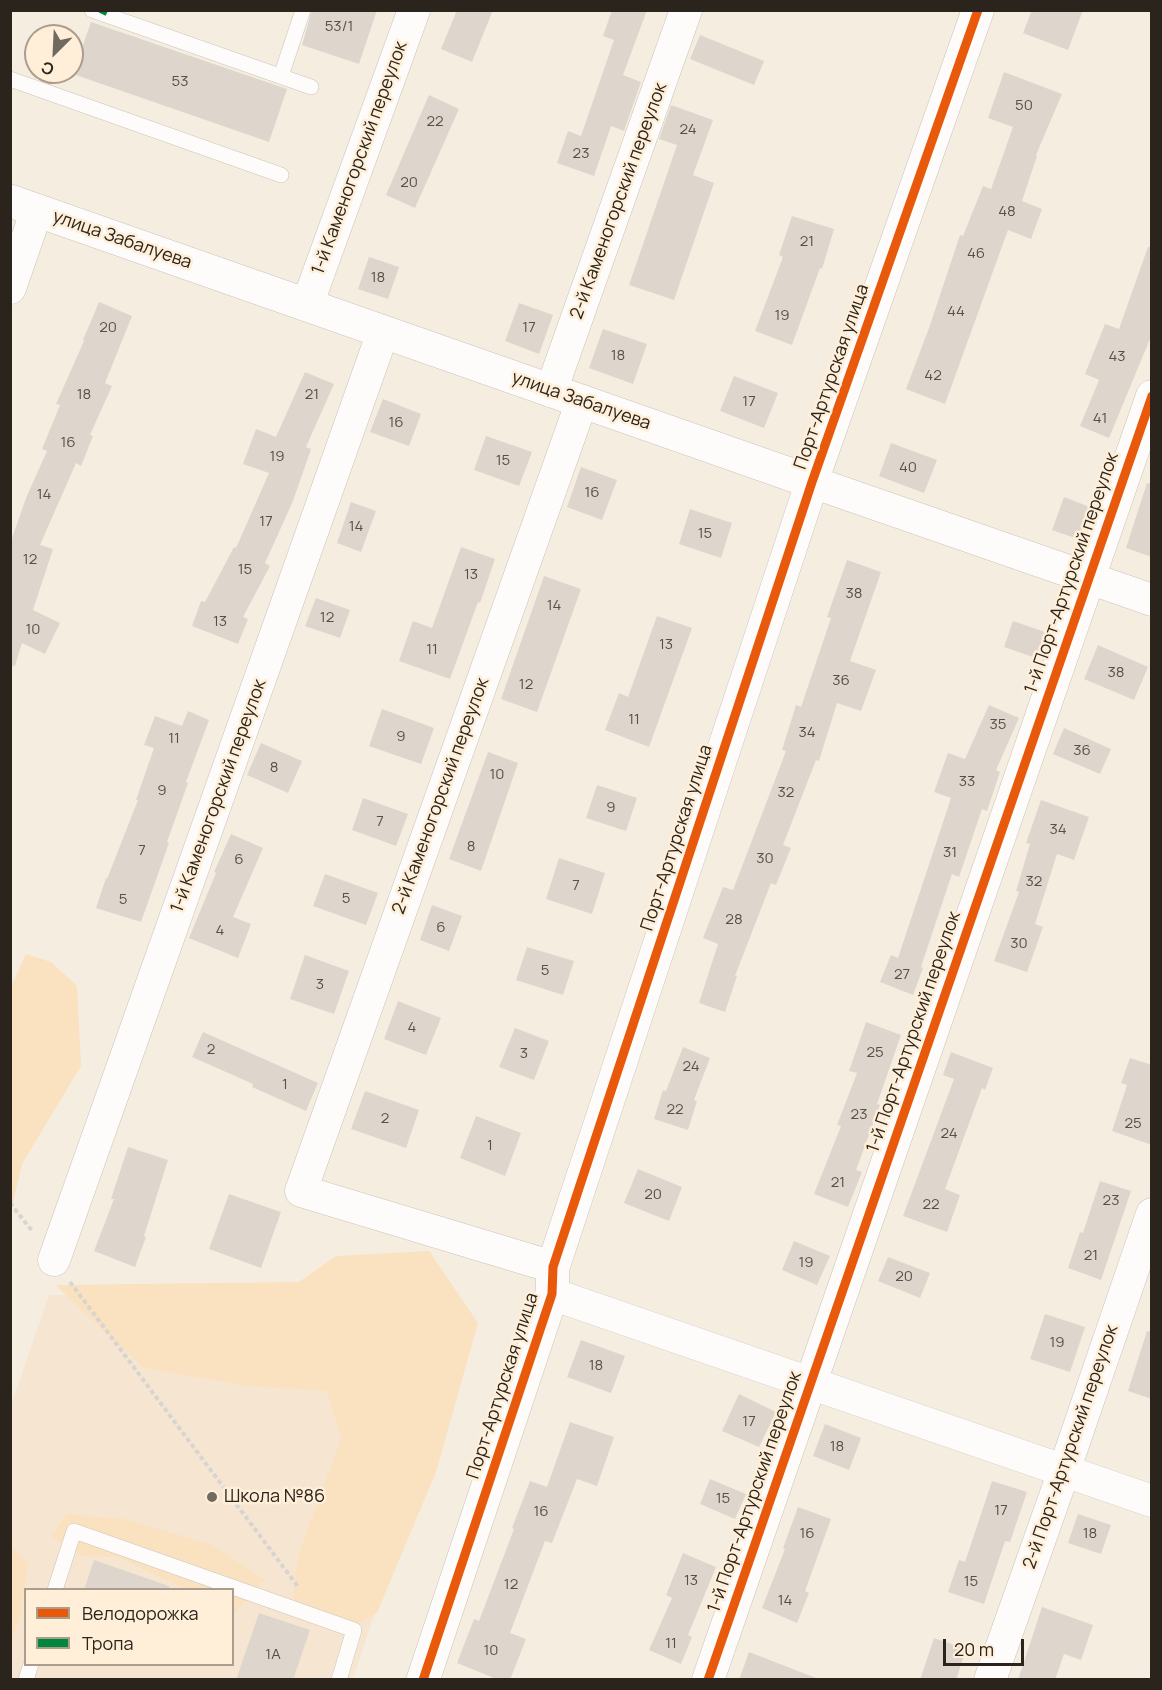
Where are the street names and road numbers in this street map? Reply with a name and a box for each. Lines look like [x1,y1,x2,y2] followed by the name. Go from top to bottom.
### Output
[308,38,412,278] street label: 1-й Каменогорский переулок
[566,80,672,322] street label: 2-й Каменогорский переулок
[50,206,194,274] street label: улица Забалуева
[790,282,874,472] street label: Порт-Артурская улица
[509,367,653,435] street label: улица Забалуева
[1021,450,1123,696] street label: 1-й Порт-Артурский переулок
[388,675,494,917] street label: 2-й Каменогорский переулок
[167,676,271,916] street label: 1-й Каменогорский переулок
[637,742,717,934] street label: Порт-Артурская улица
[863,909,965,1155] street label: 1-й Порт-Артурский переулок
[463,1290,543,1482] street label: Порт-Артурская улица
[1019,1322,1123,1572] street label: 2-й Порт-Артурский переулок
[704,1369,806,1615] street label: 1-й Порт-Артурский переулок

